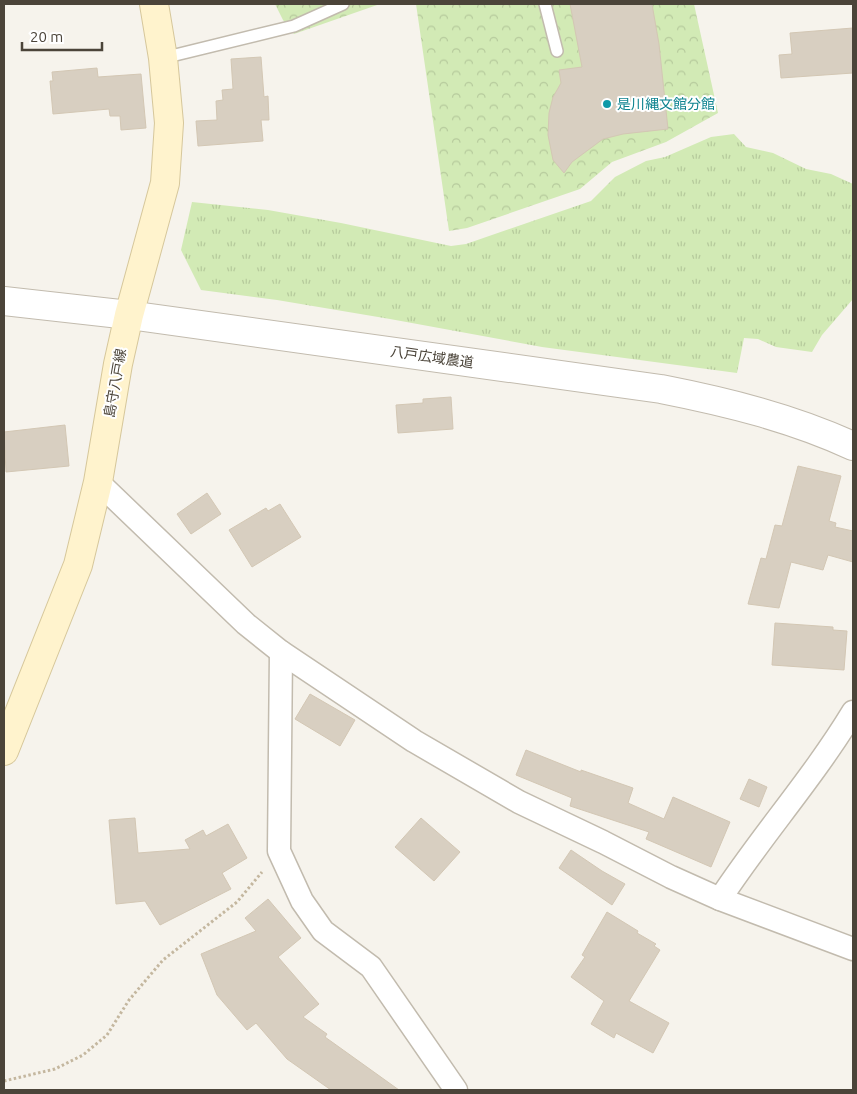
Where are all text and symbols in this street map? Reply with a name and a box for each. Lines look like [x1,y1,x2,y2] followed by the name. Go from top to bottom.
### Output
[22,20,102,52] scale bar
[30,28,63,45] text: 20 m
[617,96,715,112] place label: 是川縄文館分館
[601,98,613,110] marker: 是川縄文館分館
[389,343,475,371] street label: 八戸広域農道
[101,347,129,419] street label: 島守八戸線

